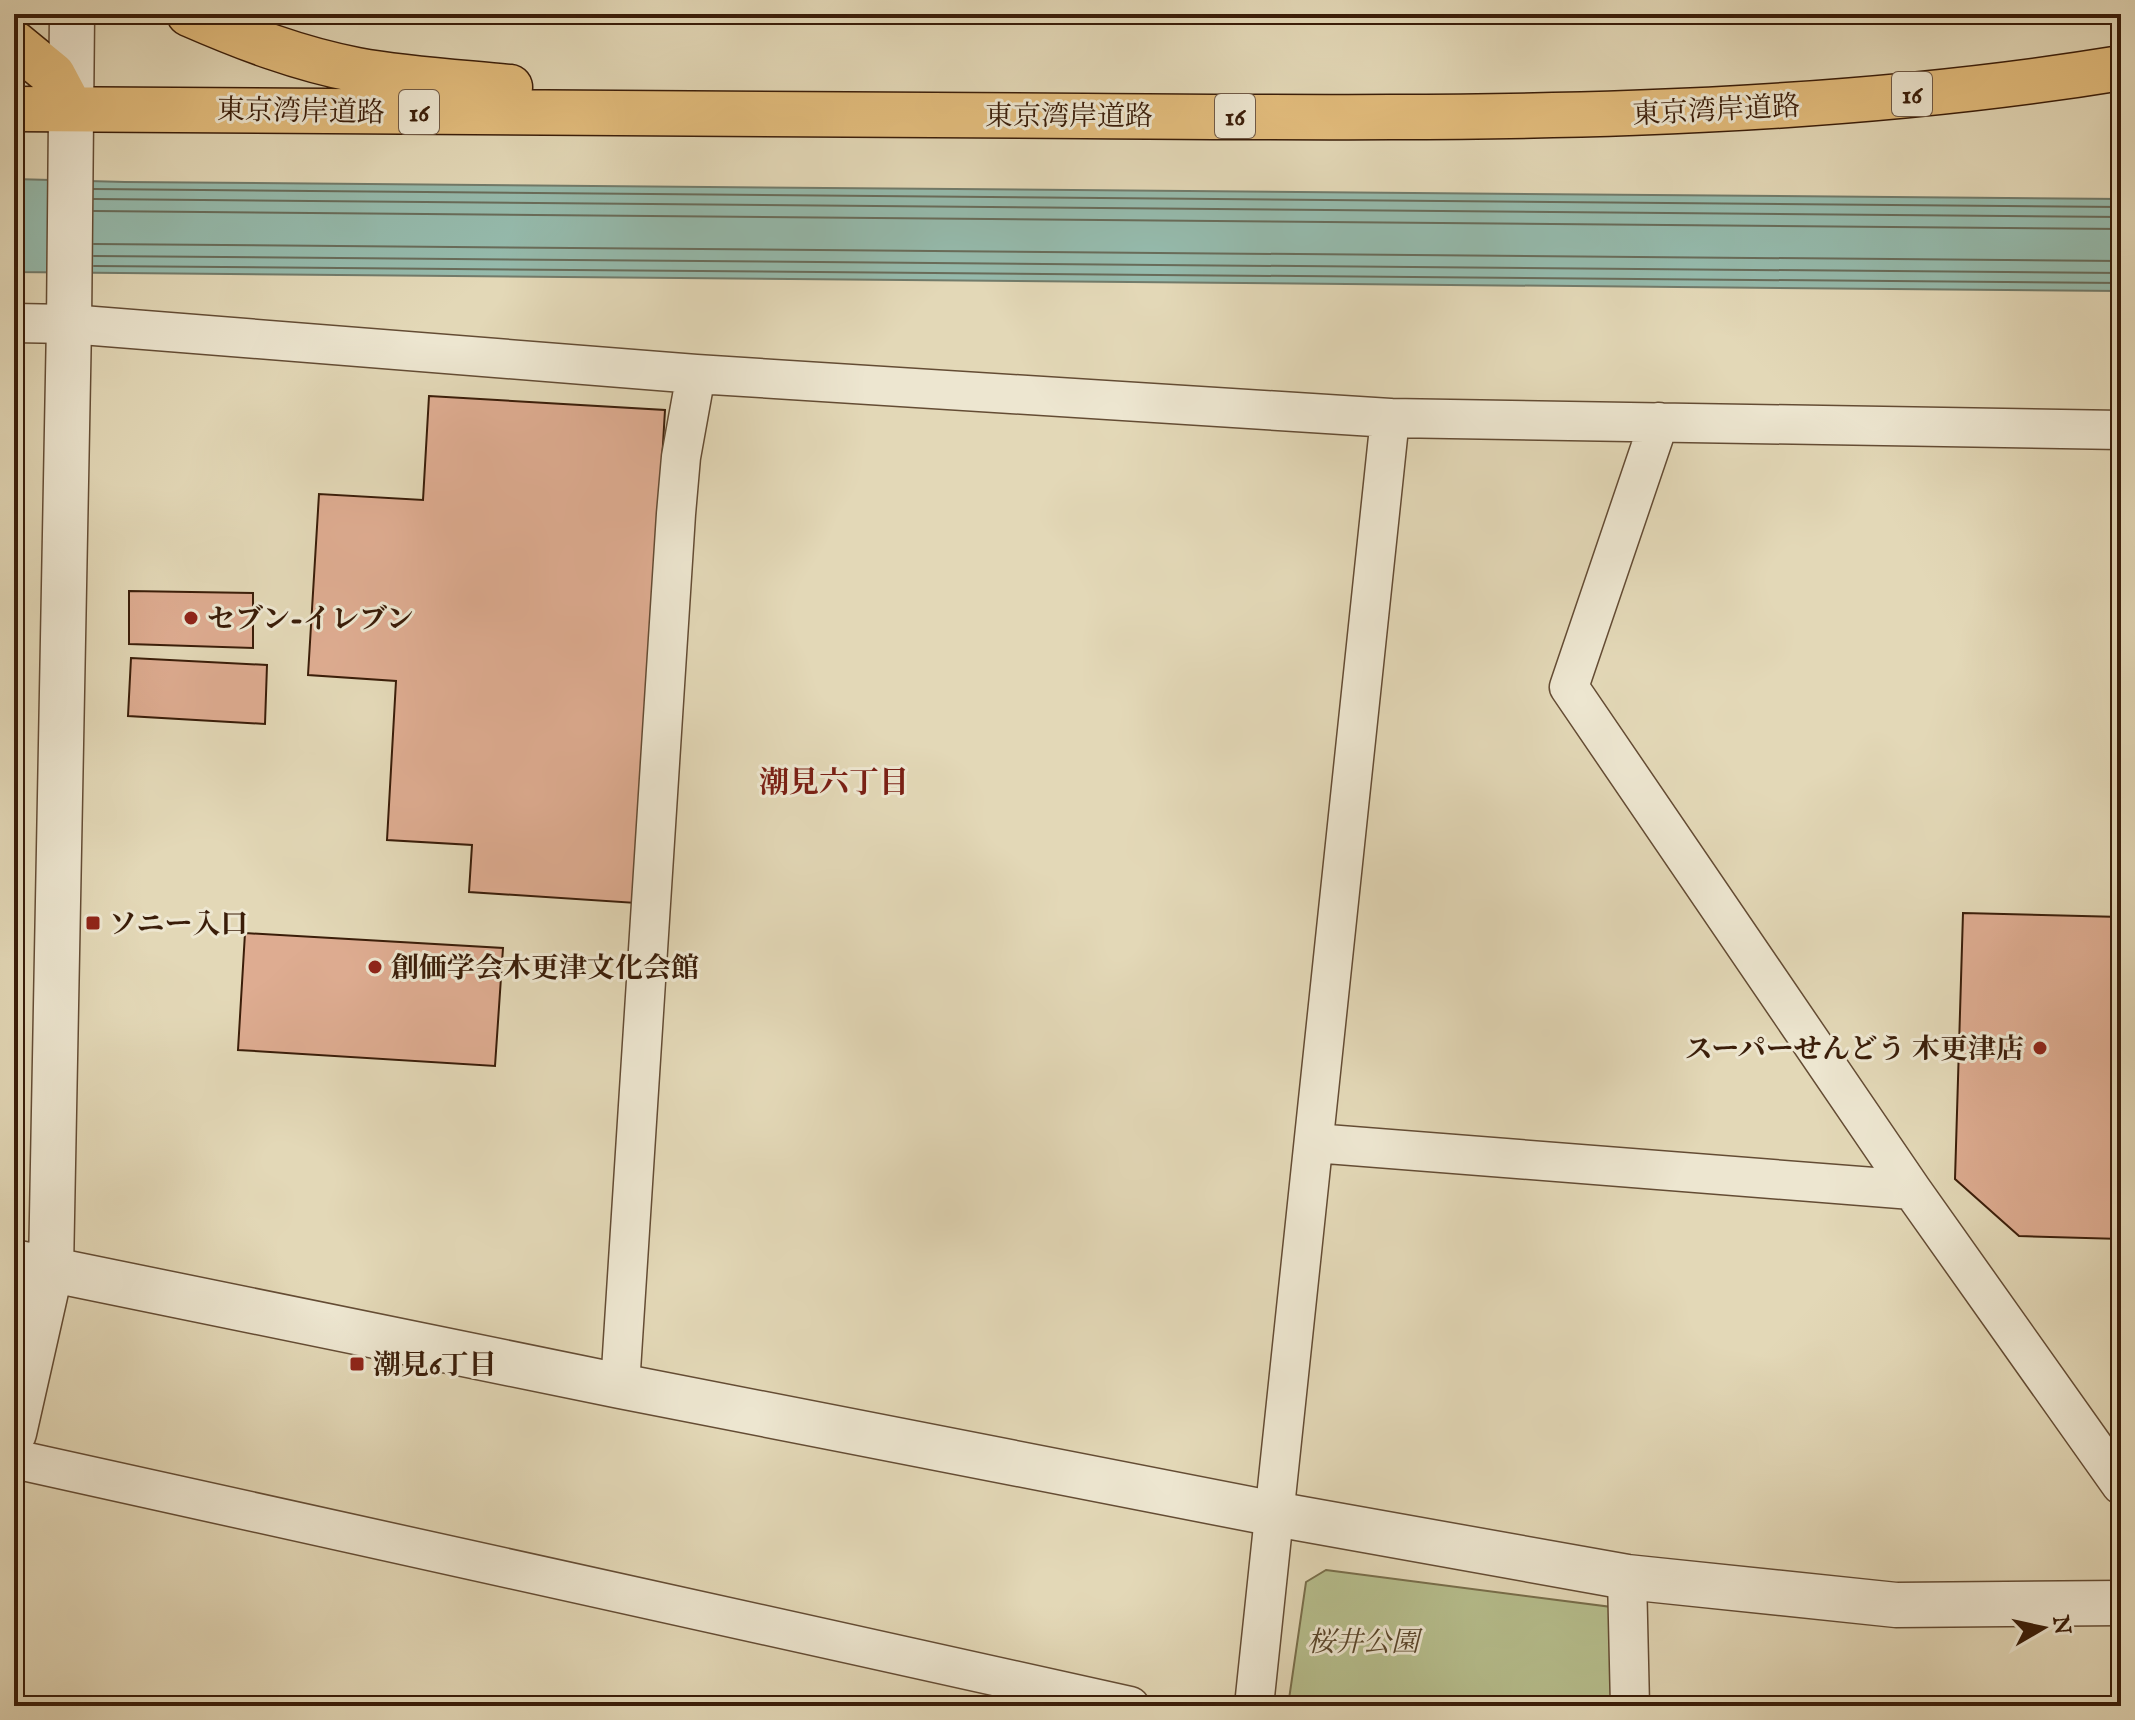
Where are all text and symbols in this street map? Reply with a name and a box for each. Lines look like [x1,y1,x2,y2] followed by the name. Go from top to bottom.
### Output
[1892,72,1932,116] road number: 16
[399,90,439,134] road number: 16
[1631,90,1801,133] street label: 東京湾岸道路
[217,94,385,131] street label: 東京湾岸道路
[1215,94,1255,138] road number: 16
[985,100,1153,135] street label: 東京湾岸道路
[207,603,414,638] place label: セブン-イレブン
[182,609,200,627] marker: セブン-イレブン
[759,765,909,803] district label: 潮見六丁目
[109,908,248,943] place label: ソニー入口
[84,914,102,932] marker: ソニー入口
[391,952,699,987] place label: 創価学会木更津文化会館
[366,958,384,976] marker: 創価学会木更津文化会館
[1685,1033,2024,1068] place label: スーパーせんどう 木更津店
[2031,1039,2049,1057] marker: スーパーせんどう 木更津店
[373,1349,497,1384] place label: 潮見6丁目
[348,1355,366,1373] marker: 潮見6丁目
[2003,1588,2083,1668] north arrow
[2045,1613,2076,1637] text: N
[1307,1626,1423,1661] park label: 桜井公園

